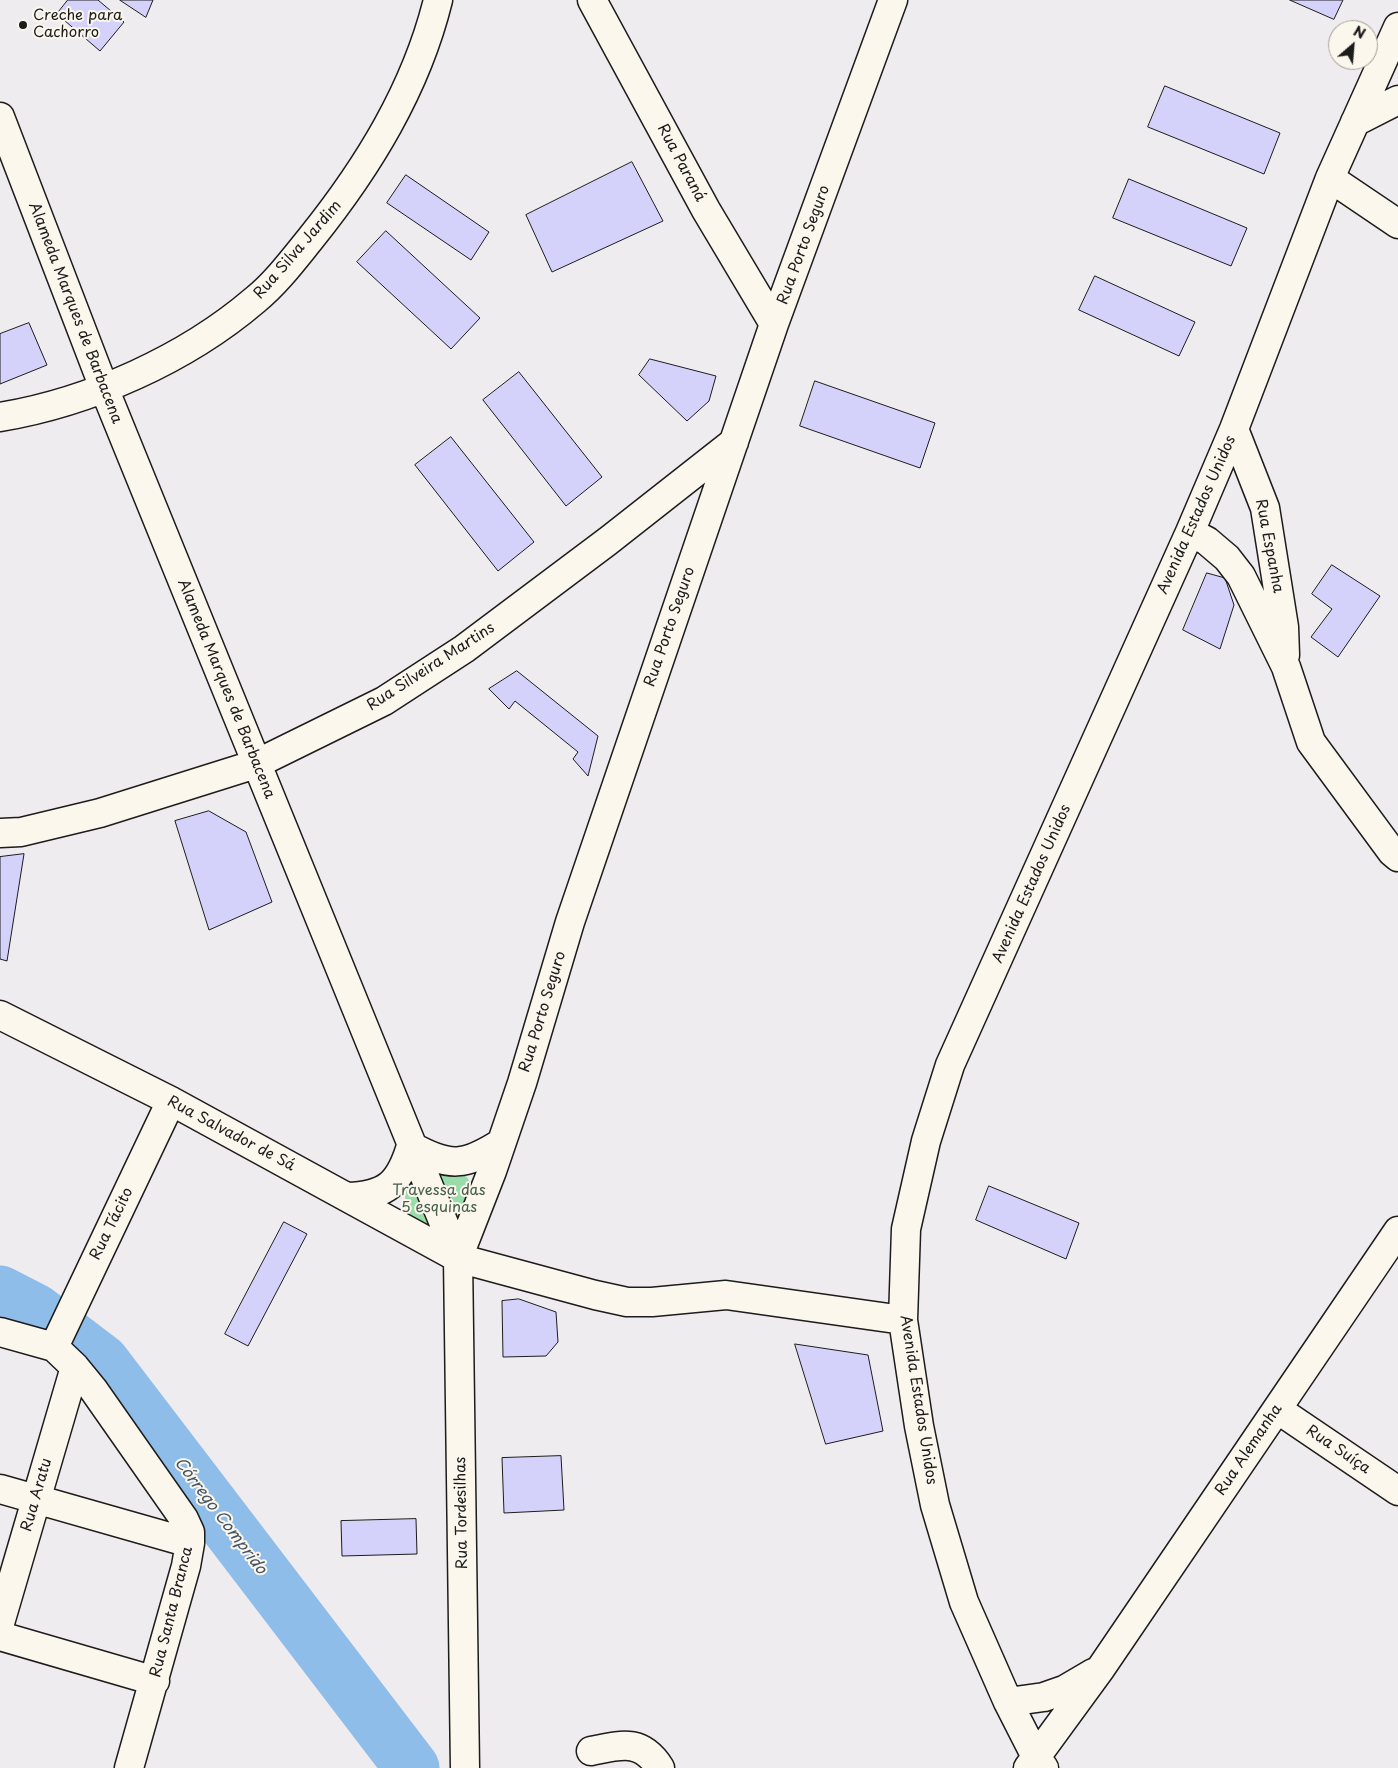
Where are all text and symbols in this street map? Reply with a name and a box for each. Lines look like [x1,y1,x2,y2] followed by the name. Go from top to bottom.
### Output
[33,7,122,42] place label: Creche para Cachorro
[17,19,29,31] marker: Creche para Cachorro
[1328,20,1378,70] north arrow
[1350,20,1369,44] text: N
[653,121,709,205] street label: Rua Paraná
[774,183,834,307] street label: Rua Porto Seguro
[250,197,346,303] street label: Rua Silva Jardim
[24,200,126,426] street label: Alameda Marques de Barbacena
[1154,433,1240,597] street label: Avenida Estados Unidos
[1251,498,1287,594] street label: Rua Espanha
[641,565,699,689] street label: Rua Porto Seguro
[174,577,278,801] street label: Alameda Marques de Barbacena
[364,619,498,715] street label: Rua Silveira Martins
[989,802,1075,966] street label: Avenida Estados Unidos
[516,949,570,1075] street label: Rua Porto Seguro
[164,1093,298,1175] street label: Rua Salvador de Sá
[392,1182,486,1217] park label: Travessa das 5 esquinas
[87,1185,137,1263] street label: Rua Tácito
[896,1314,940,1486] street label: Avenida Estados Unidos
[1212,1401,1286,1499] street label: Rua Alemanha
[1302,1422,1374,1478] street label: Rua Suíça
[170,1454,270,1578] water label: Córrego Comprido
[18,1456,56,1534] street label: Rua Aratu
[452,1457,472,1569] street label: Rua Tordesilhas
[147,1545,197,1679] street label: Rua Santa Branca

